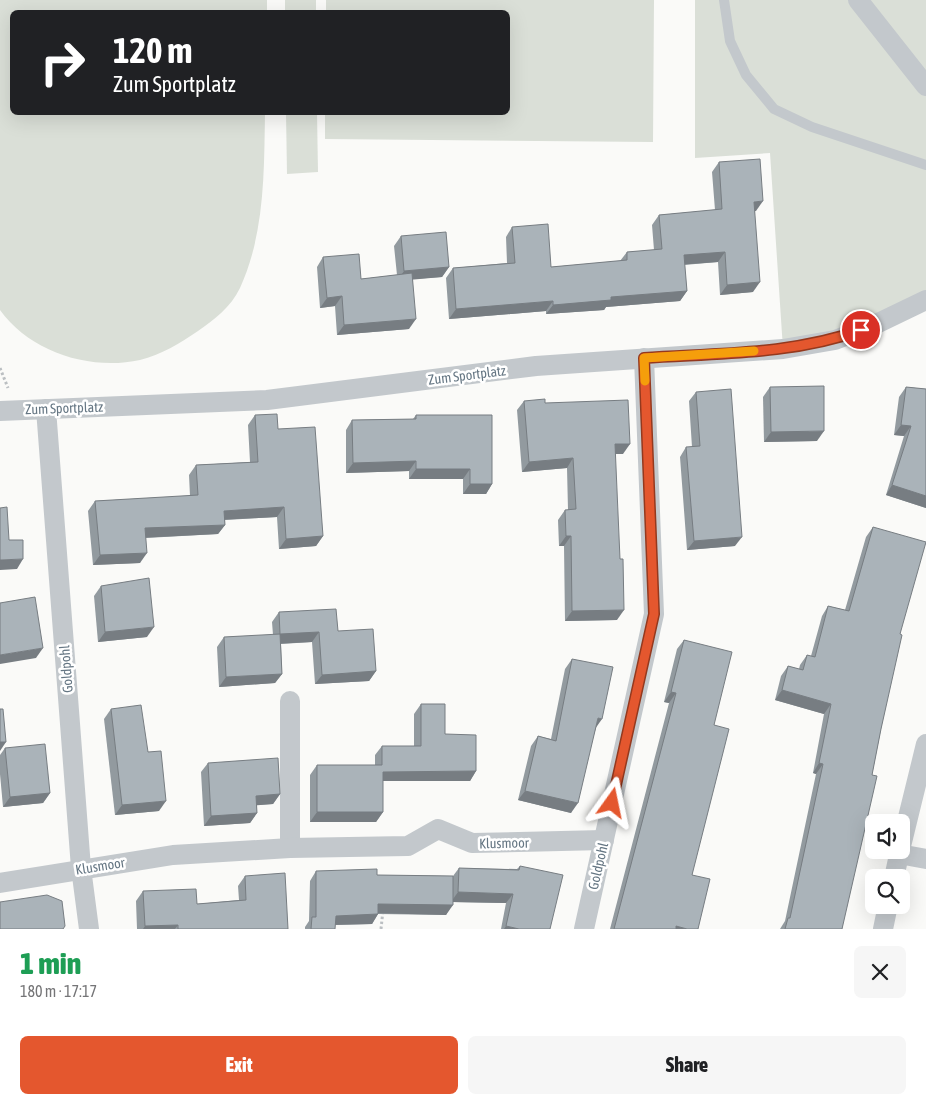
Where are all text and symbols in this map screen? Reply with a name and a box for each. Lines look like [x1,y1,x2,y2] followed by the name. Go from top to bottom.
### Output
[30,30,95,95] icon: right
[113,30,192,70] text: 120 m
[113,71,236,97] text: Zum Sportplatz
[840,309,882,351] pin
[847,316,875,344] icon: arrive
[427,362,507,388] street label: Zum Sportplatz
[25,399,103,417] street label: Zum Sportplatz
[56,644,76,693] street label: Goldpohl
[585,776,637,828] position arrow
[865,814,910,914] map controls
[865,814,910,859] button: sound
[479,835,530,851] street label: Klusmoor
[585,841,611,891] street label: Goldpohl
[74,854,127,878] street label: Klusmoor
[865,869,910,914] button: search
[20,946,81,980] text: 1 min
[854,946,906,998] button: close
[20,982,97,1000] text: 180 m · 17:17
[20,1036,458,1094] button: Exit
[468,1036,906,1094] button: Share

